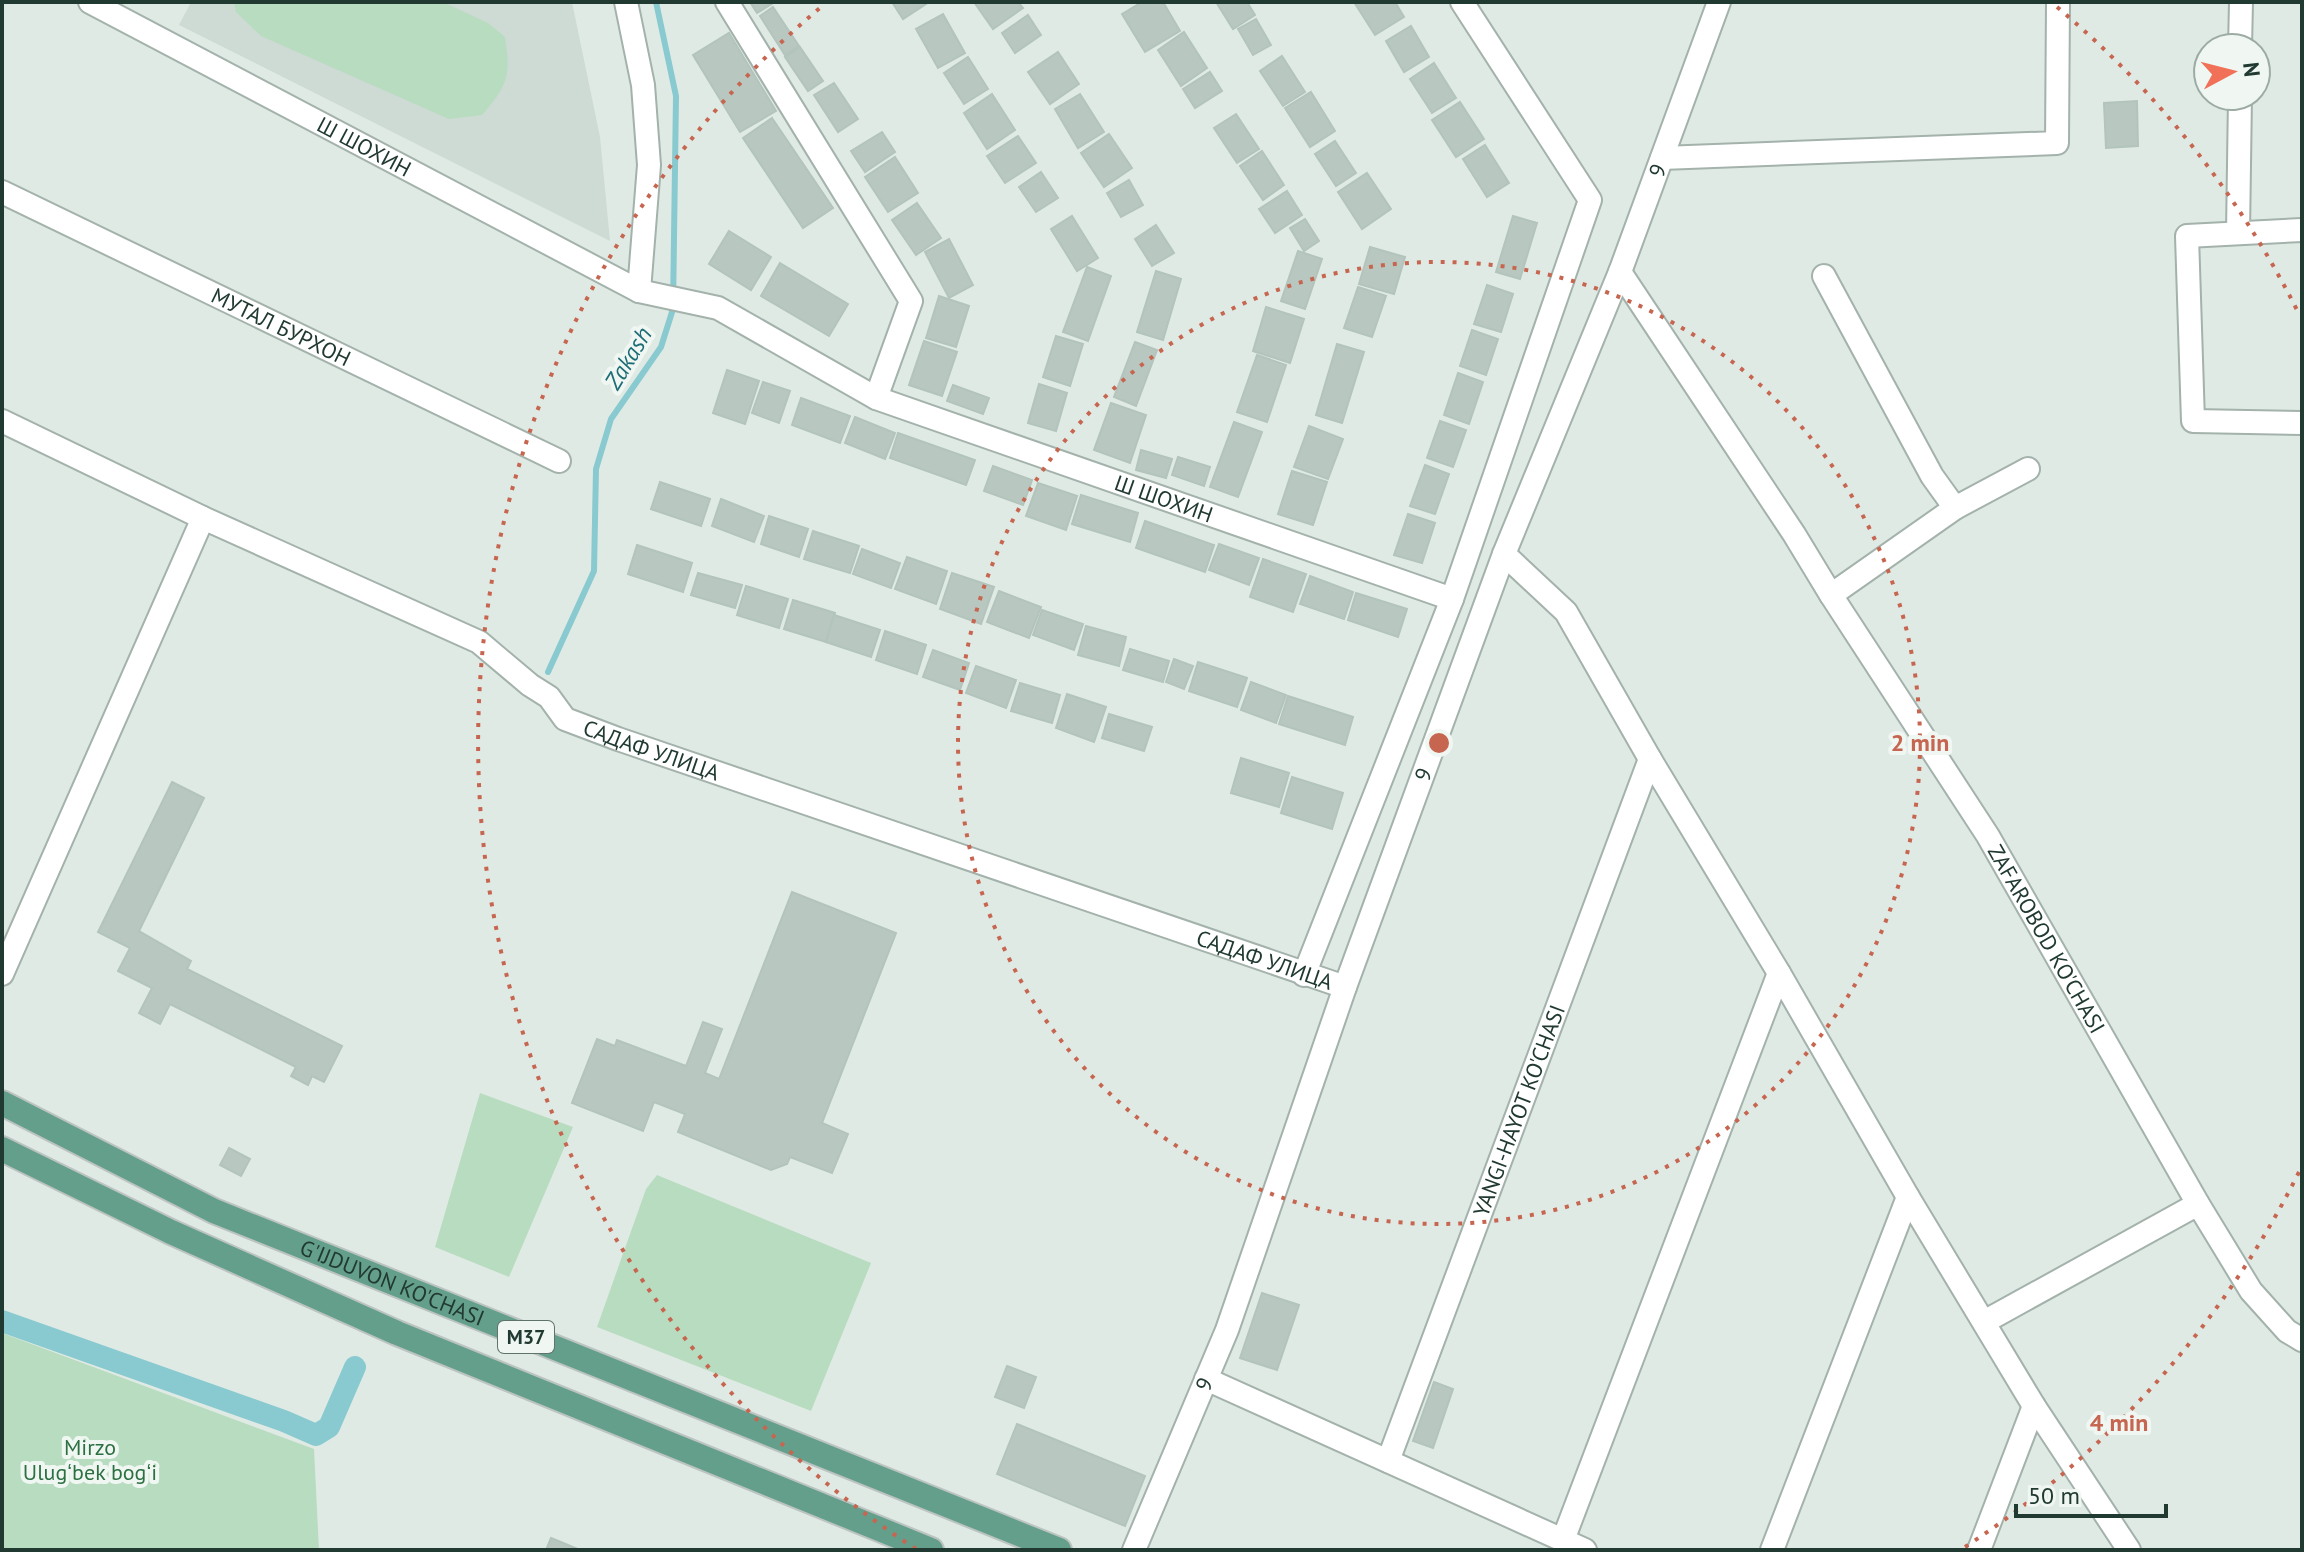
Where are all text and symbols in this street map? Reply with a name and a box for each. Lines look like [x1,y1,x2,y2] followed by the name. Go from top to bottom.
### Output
[2192,32,2272,112] north arrow
[2237,61,2267,78] text: N
[313,110,416,183] street label: Ш ШОХИН
[1642,160,1672,181] street label: 9
[207,281,355,372] street label: МУТАЛ БУРХОН
[597,321,659,396] water label: Zakash
[1111,468,1217,529] street label: Ш ШОХИН
[579,713,723,787] street label: САДАФ УЛИЦА
[1891,727,1949,758] text: 2 min
[1425,729,1453,757] centre of rings
[1408,764,1438,785] street label: 9
[1982,840,2112,1038] street label: ZAFAROBOD KO'CHASI
[1193,923,1337,996] street label: САДАФ УЛИЦА
[1467,1001,1571,1220] street label: YANGI-HAYOT KO'CHASI
[296,1233,489,1332] street label: G'IJDUVON KO'CHASI
[498,1321,554,1353] road number: M37
[1189,1373,1219,1395] street label: 9
[2090,1407,2148,1438] text: 4 min
[23,1433,157,1486] park label: Mirzo Ulugʻbek bogʻi
[2016,1468,2166,1518] scale bar
[2028,1480,2080,1511] text: 50 m

